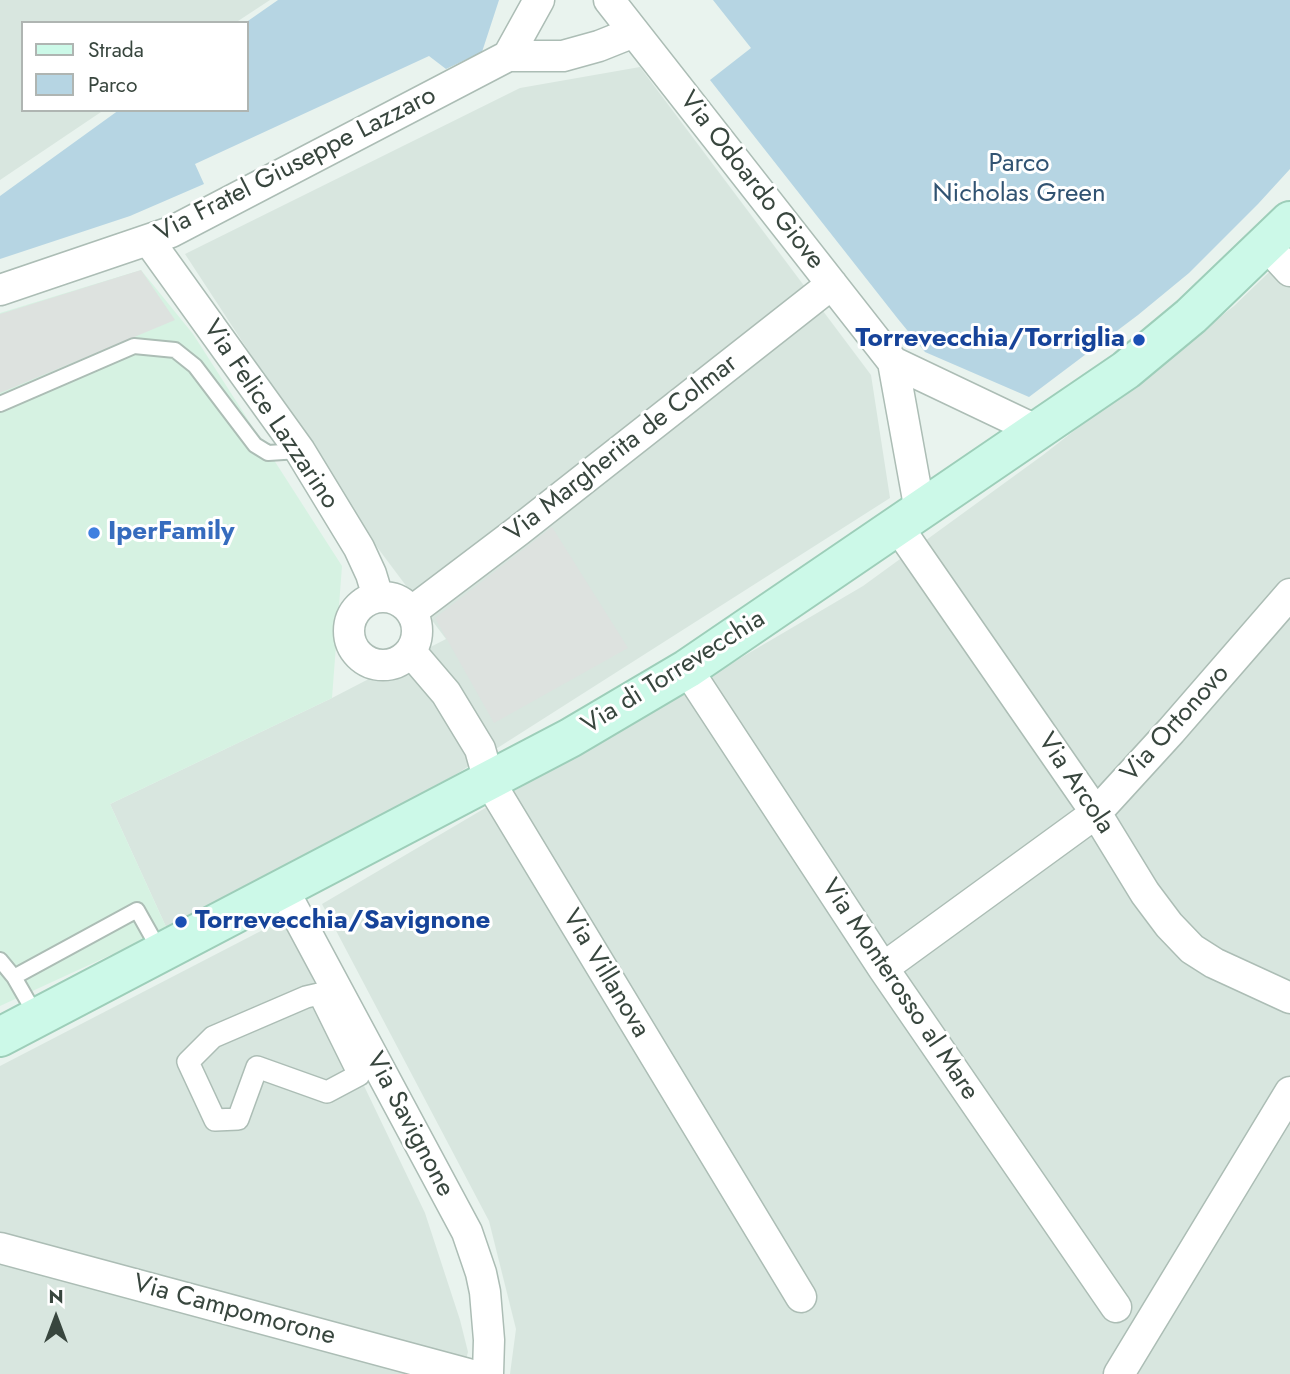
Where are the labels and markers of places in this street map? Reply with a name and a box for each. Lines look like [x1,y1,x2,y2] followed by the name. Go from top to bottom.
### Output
[856,324,1125,356] place label: Torrevecchia/Torriglia
[1131,332,1147,348] marker: Torrevecchia/Torriglia
[108,517,235,549] place label: IperFamily
[86,525,102,541] marker: IperFamily
[195,906,491,938] place label: Torrevecchia/Savignone
[173,914,189,930] marker: Torrevecchia/Savignone

